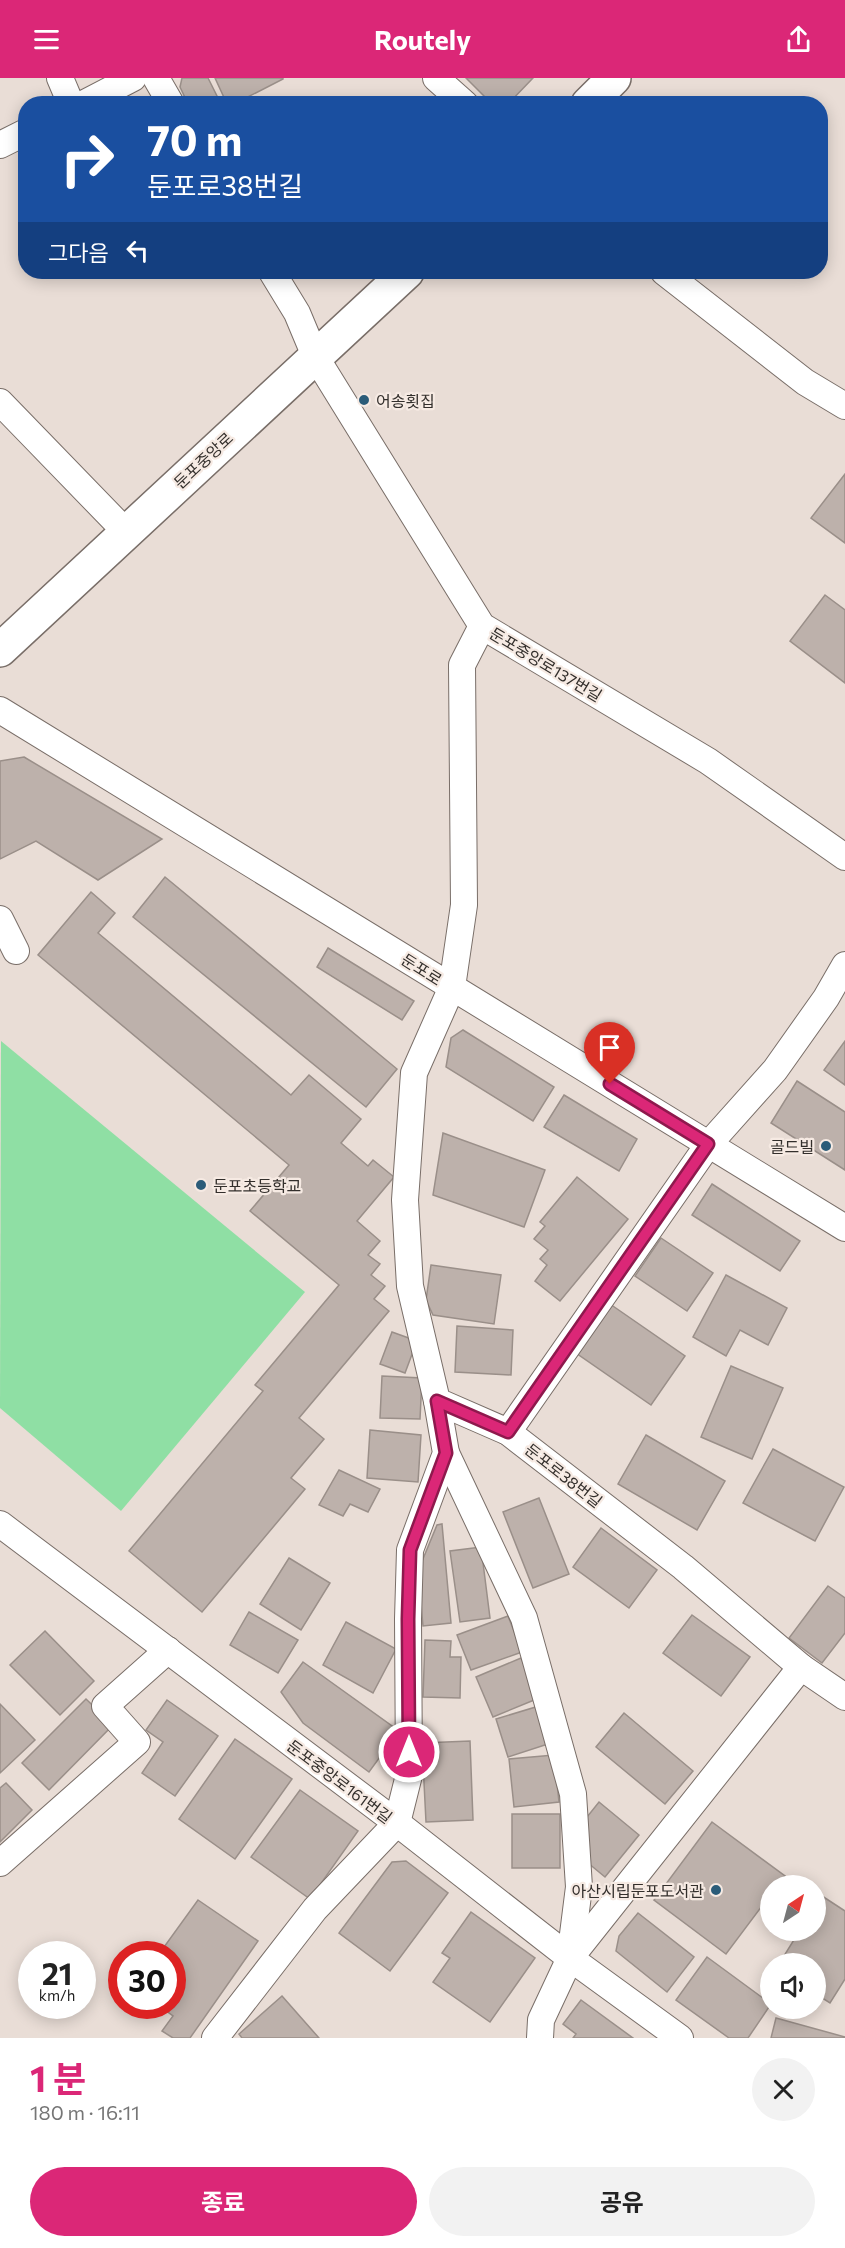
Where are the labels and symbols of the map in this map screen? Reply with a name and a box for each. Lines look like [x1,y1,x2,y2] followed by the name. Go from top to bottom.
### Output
[376,391,435,410] place label: 어송횟집
[357,393,371,407] marker: 어송횟집
[170,428,237,492] street label: 둔포중앙로
[487,623,605,705] street label: 둔포중앙로137번길
[398,949,446,989] street label: 둔포로
[584,1022,635,1084] pin
[770,1137,814,1156] place label: 골드빌
[819,1139,833,1153] marker: 골드빌
[213,1176,301,1195] place label: 둔포초등학교
[194,1178,208,1192] marker: 둔포초등학교
[522,1439,606,1511] street label: 둔포로38번길
[377,1720,441,1784] position arrow
[284,1735,396,1827] street label: 둔포중앙로161번길
[760,1875,826,1941] north arrow
[572,1881,704,1900] place label: 아산시립둔포도서관
[709,1883,723,1897] marker: 아산시립둔포도서관
[108,1941,186,2019] speed limit sign: 30

